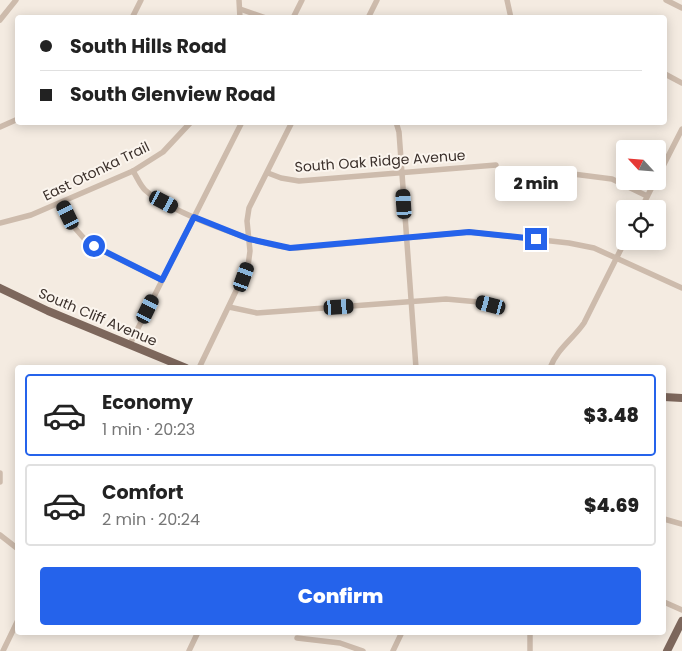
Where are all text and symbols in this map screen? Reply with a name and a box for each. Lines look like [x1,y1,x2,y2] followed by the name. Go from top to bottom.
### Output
[70,33,227,60] text: South Hills Road
[70,81,276,108] text: South Glenview Road
[39,137,153,205] street label: East Otonka Trail
[616,140,666,190] north arrow
[616,140,666,250] map controls
[294,145,466,177] street label: South Oak Ridge Avenue
[495,166,577,202] callout: 2 min
[513,172,559,195] text: 2 min
[147,188,180,216] car
[395,189,412,219] car
[54,198,81,232] car
[616,200,666,250] button: locate
[525,228,547,250] route end
[83,235,105,257] route start
[231,260,256,294] car
[36,283,161,351] street label: South Cliff Avenue
[134,292,161,326] car
[474,294,507,316] car
[323,298,354,316] car
[102,389,193,416] text: Economy
[42,393,87,438] icon: car
[584,402,639,429] text: $3.48
[102,418,195,441] text: 1 min · 20:23
[102,479,184,506] text: Comfort
[42,483,87,528] icon: car
[584,492,639,519] text: $4.69
[102,508,200,531] text: 2 min · 20:24
[40,567,641,625] button: Confirm

